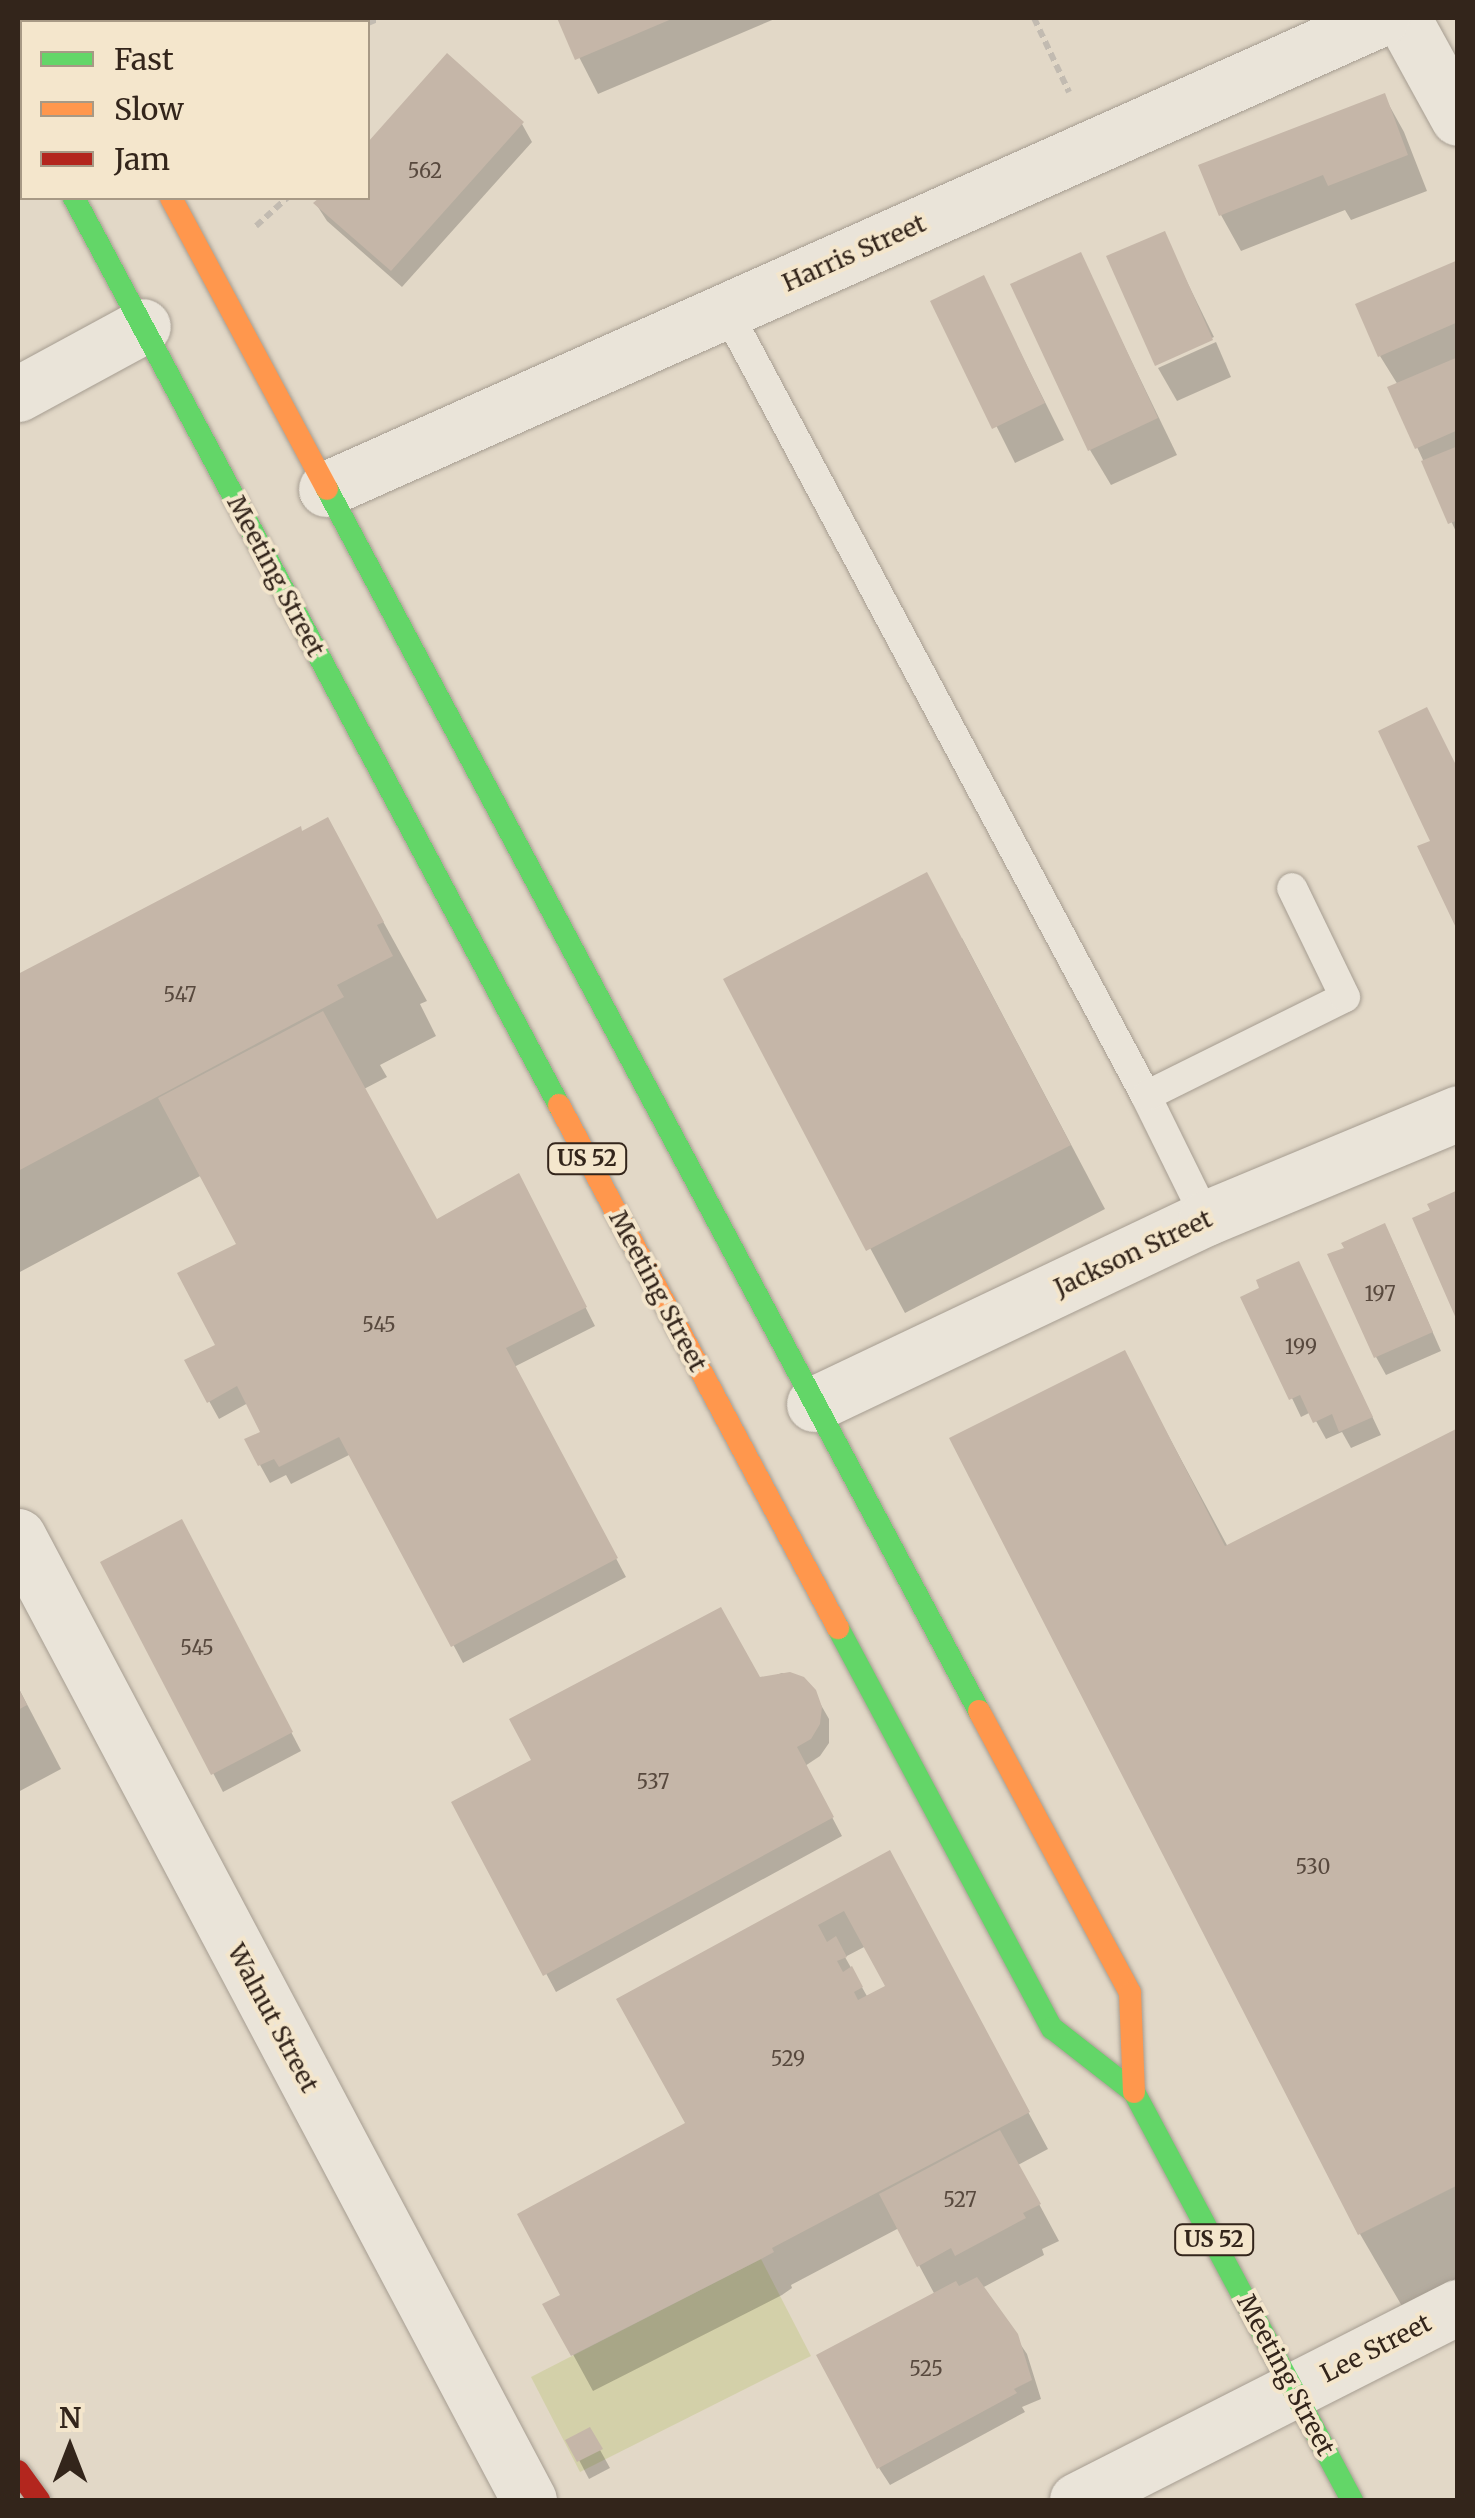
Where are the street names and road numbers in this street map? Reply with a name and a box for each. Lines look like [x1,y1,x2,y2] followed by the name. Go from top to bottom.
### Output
[778,208,930,298] street label: Harris Street
[221,490,331,662] street label: Meeting Street
[547,1142,627,1176] road number: US 52
[1049,1203,1217,1303] street label: Jackson Street
[603,1205,713,1377] street label: Meeting Street
[221,1939,325,2097] street label: Walnut Street
[1174,2223,1254,2257] road number: US 52
[1231,2289,1341,2461] street label: Meeting Street
[1316,2307,1436,2389] street label: Lee Street

